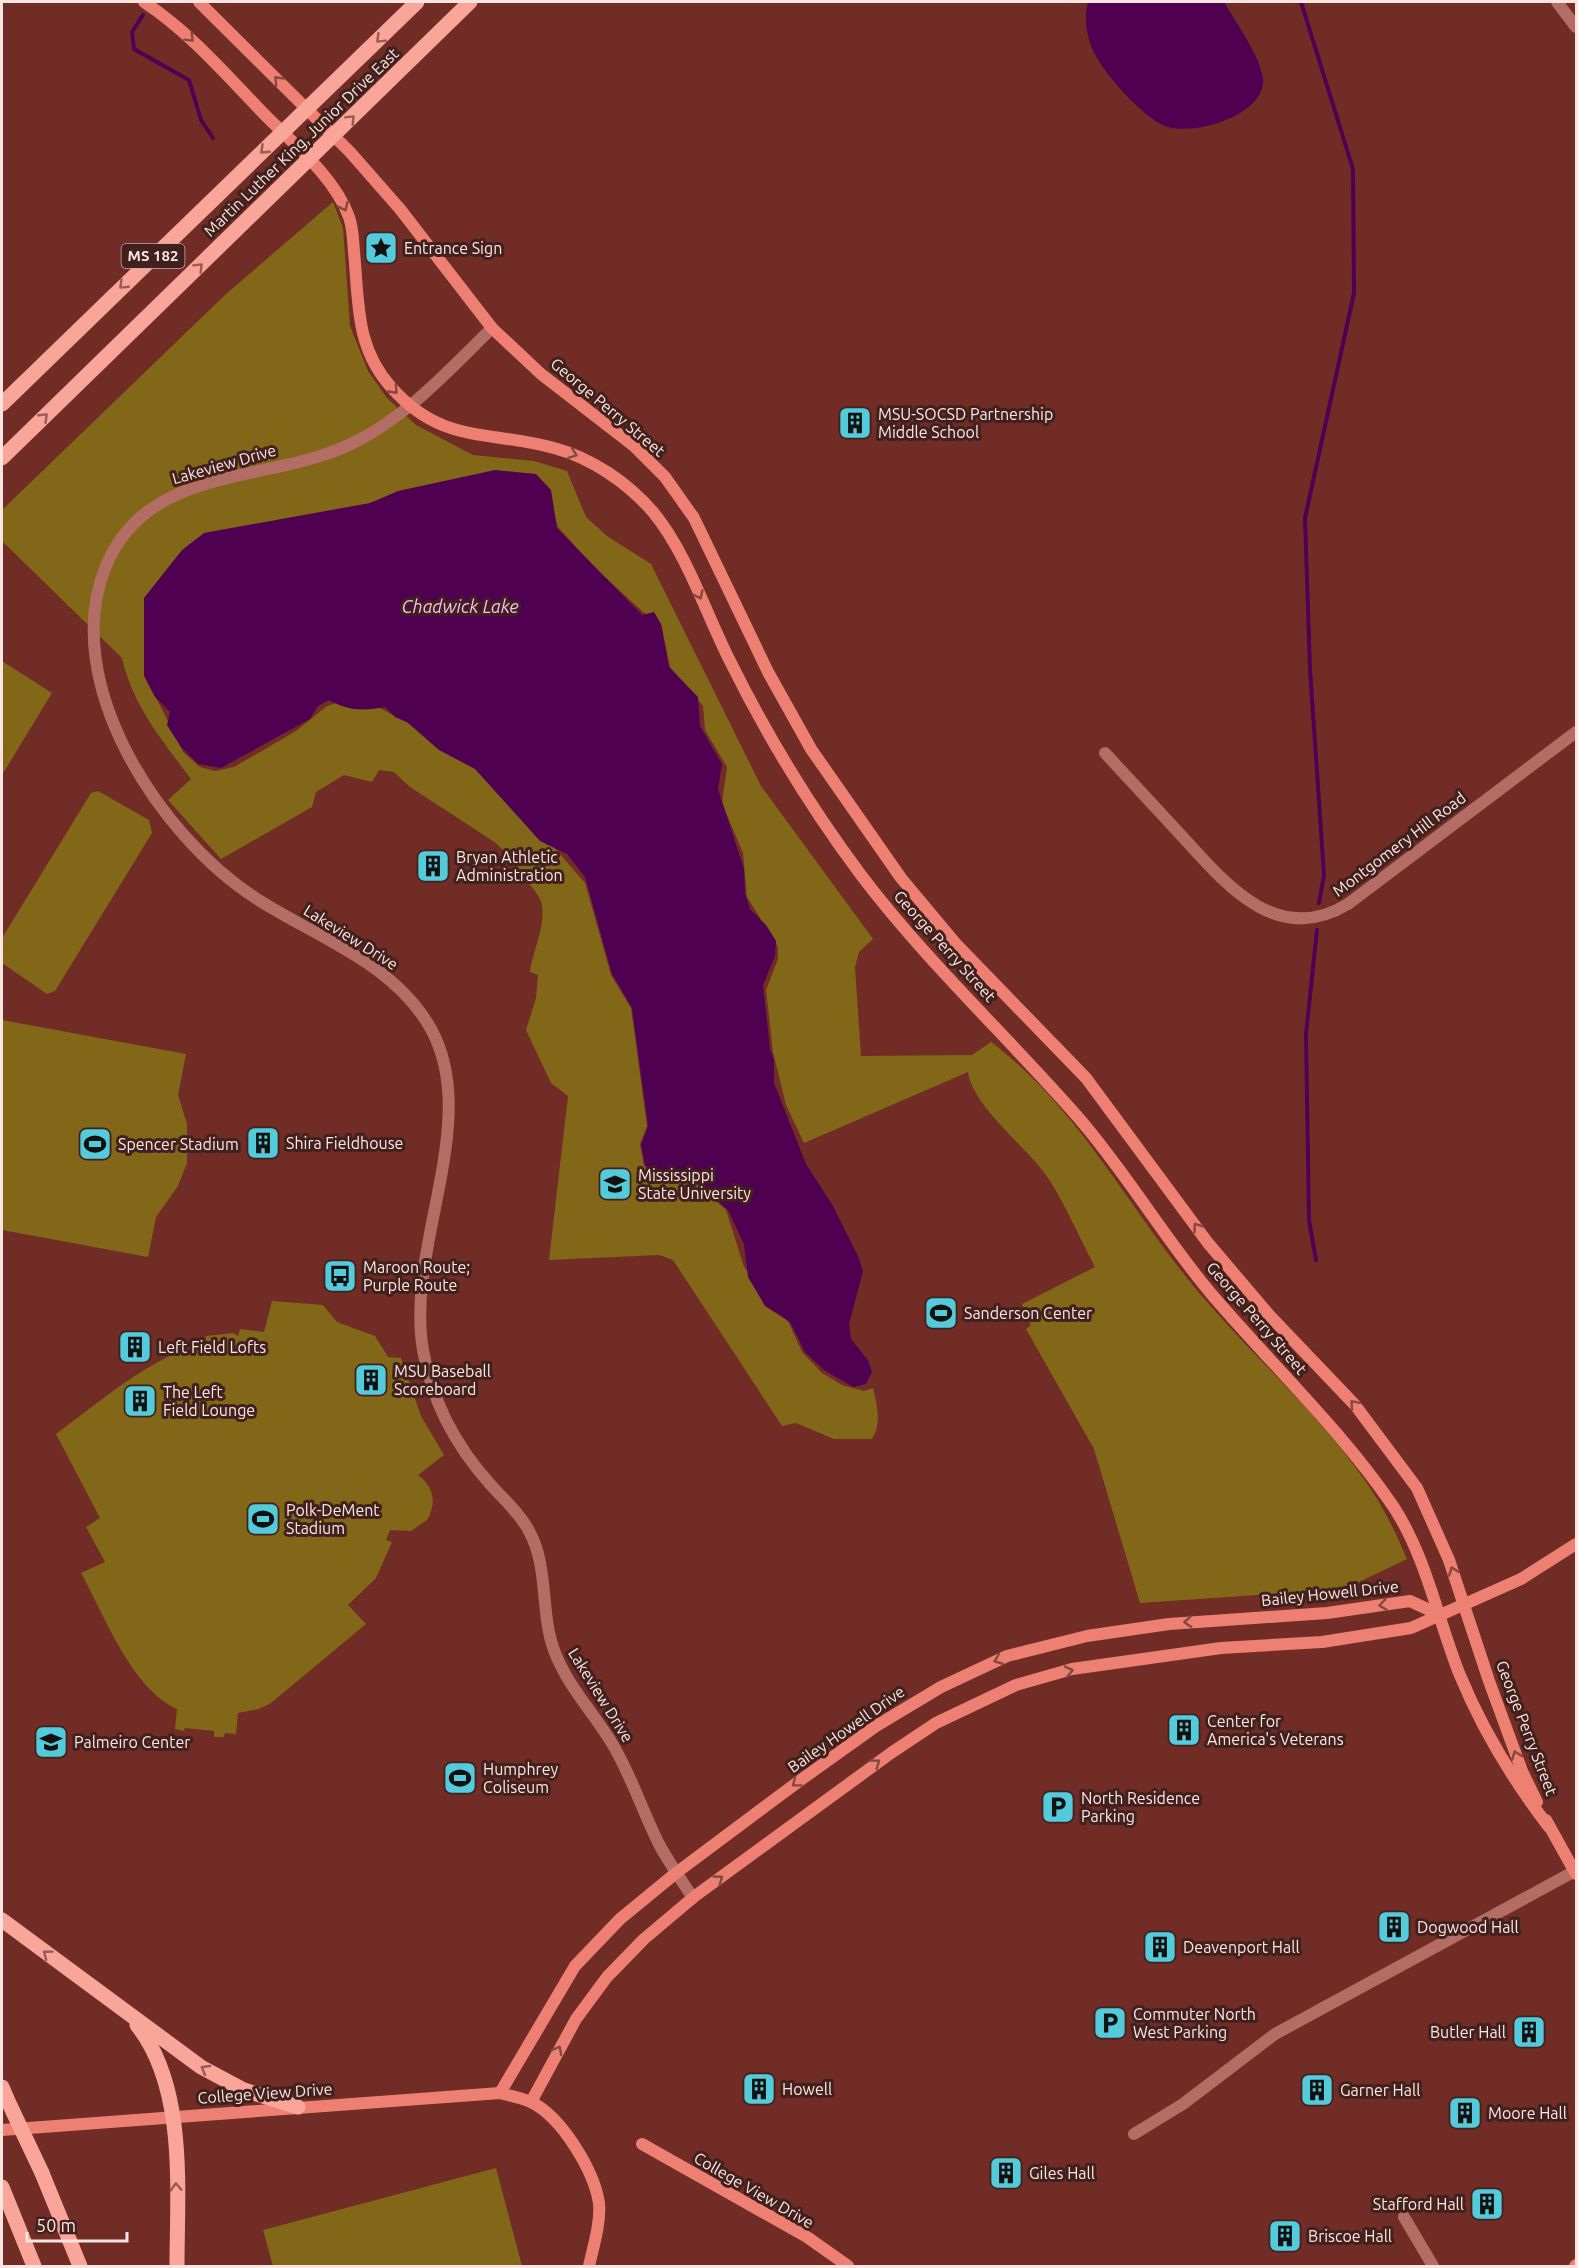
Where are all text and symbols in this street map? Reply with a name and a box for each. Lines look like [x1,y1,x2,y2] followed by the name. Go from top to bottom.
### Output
[182,30,193,41] one-way arrow
[376,31,387,42] one-way arrow
[200,44,402,240] street label: Martin Luther King, Junior Drive East
[274,76,285,87] one-way arrow
[343,116,354,127] one-way arrow
[260,143,270,154] one-way arrow
[337,201,348,211] one-way arrow
[363,230,399,266] place icon: Entrance Sign
[404,239,502,257] place label: Entrance Sign
[122,244,184,268] road number: MS 182
[193,263,203,274] one-way arrow
[120,278,130,289] one-way arrow
[547,354,669,460] street label: George Perry Street
[387,384,398,394] one-way arrow
[837,405,873,441] building icon: MSU-SOCSD Partnership Middle School
[878,405,1053,441] place label: MSU-SOCSD Partnership Middle School
[37,413,47,424] one-way arrow
[170,441,278,487] street label: Lakeview Drive
[567,447,578,460] one-way arrow
[691,589,703,600] one-way arrow
[401,596,519,616] water label: Chadwick Lake
[1329,788,1469,900] street label: Montgomery Hill Road
[415,848,451,884] building icon: Bryan Athletic Administration
[456,848,563,884] place label: Bryan Athletic Administration
[890,887,1000,1006] street label: George Perry Street
[301,901,401,973] street label: Lakeview Drive
[245,1125,281,1161] building icon: Shira Fieldhouse
[77,1126,113,1162] sports icon: Spencer Stadium
[286,1134,403,1152] place label: Shira Fieldhouse
[118,1135,239,1153] place label: Spencer Stadium
[597,1166,633,1202] school or university icon: Mississippi State University
[638,1166,751,1202] place label: Mississippi State University
[1193,1223,1204,1234] one-way arrow
[322,1258,358,1294] bus stop icon: Maroon Route; Purple Route
[363,1258,470,1294] place label: Maroon Route; Purple Route
[1203,1258,1311,1378] street label: George Perry Street
[923,1295,959,1331] sports icon: Sanderson Center
[964,1304,1092,1322] place label: Sanderson Center
[117,1329,153,1365] building icon: Left Field Lofts
[158,1338,266,1356] place label: Left Field Lofts
[353,1362,389,1398] building icon: MSU Baseball Scoreboard
[394,1362,491,1398] place label: MSU Baseball Scoreboard
[122,1383,158,1419] building icon: The Left Field Lounge
[163,1383,255,1419] place label: The Left Field Lounge
[1350,1400,1361,1411] one-way arrow
[245,1501,281,1537] sports icon: Polk-DeMent Stadium
[286,1501,380,1537] place label: Polk-DeMent Stadium
[1448,1566,1460,1577] one-way arrow
[1260,1577,1400,1609] street label: Bailey Howell Drive
[1378,1598,1387,1611] one-way arrow
[1184,1615,1193,1628] one-way arrow
[565,1645,637,1745] street label: Lakeview Drive
[993,1653,1004,1665] one-way arrow
[1493,1658,1561,1799] street label: George Perry Street
[1064,1665,1074,1678] one-way arrow
[784,1682,908,1776] street label: Bailey Howell Drive
[1166,1712,1202,1748] building icon: Center for America's Veterans
[1207,1712,1344,1748] place label: Center for America's Veterans
[33,1724,69,1760] school or university icon: Palmeiro Center
[74,1733,190,1751] place label: Palmeiro Center
[1511,1750,1524,1761] one-way arrow
[442,1760,478,1796] sports icon: Humphrey Coliseum
[483,1760,558,1796] place label: Humphrey Coliseum
[869,1760,880,1771] one-way arrow
[792,1776,803,1787] one-way arrow
[1040,1789,1076,1825] parking icon: North Residence Parking
[1081,1789,1200,1825] place label: North Residence Parking
[712,1875,723,1886] one-way arrow
[1376,1909,1412,1945] building icon: Dogwood Hall
[1417,1918,1519,1936] place label: Dogwood Hall
[1142,1929,1178,1965] building icon: Deavenport Hall
[1183,1938,1300,1956] place label: Deavenport Hall
[43,1951,54,1962] one-way arrow
[1092,2005,1128,2041] parking icon: Commuter North West Parking
[1133,2005,1256,2041] place label: Commuter North West Parking
[1511,2014,1547,2050] building icon: Butler Hall
[1430,2023,1506,2041] place label: Butler Hall
[551,2046,562,2056] one-way arrow
[201,2065,211,2076] one-way arrow
[741,2071,777,2107] building icon: Howell
[1299,2072,1335,2108] building icon: Garner Hall
[197,2079,333,2107] street label: College View Drive
[782,2080,832,2098] place label: Howell
[1340,2081,1420,2099] place label: Garner Hall
[1447,2095,1483,2131] building icon: Moore Hall
[1488,2104,1567,2122] place label: Moore Hall
[691,2148,817,2232] street label: College View Drive
[988,2155,1024,2191] building icon: Giles Hall
[1029,2164,1095,2182] place label: Giles Hall
[169,2183,182,2192] one-way arrow
[1469,2186,1505,2222] building icon: Stafford Hall
[1373,2195,1464,2213] place label: Stafford Hall
[27,2205,128,2243] scale bar
[36,2215,76,2235] text: 50 m
[1267,2218,1303,2254] building icon: Briscoe Hall
[1308,2227,1392,2245] place label: Briscoe Hall

